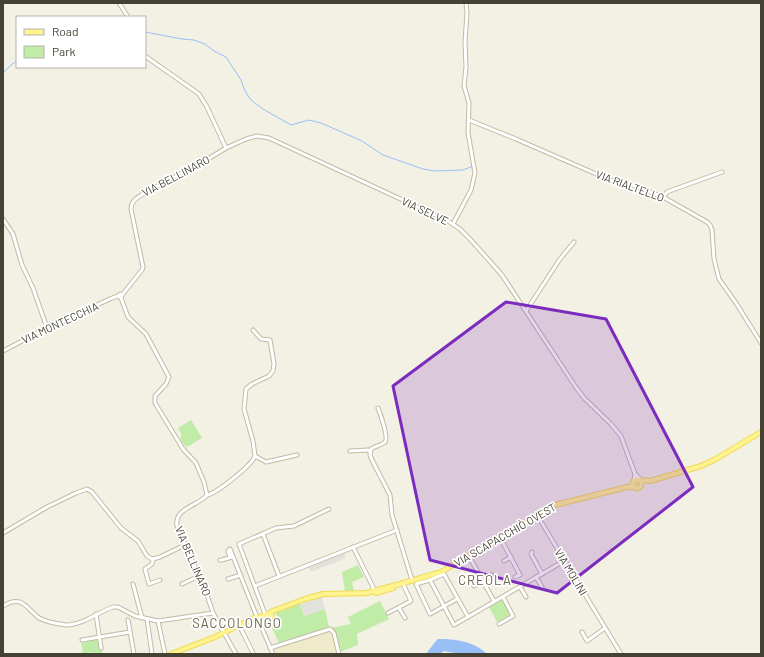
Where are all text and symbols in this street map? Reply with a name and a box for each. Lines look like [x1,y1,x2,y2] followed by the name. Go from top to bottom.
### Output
[16,16,146,68] legend
[52,24,79,38] text: Road
[52,44,76,58] text: Park
[140,152,212,199] street label: VIA BELLINARO
[594,167,666,204] street label: VIA RIALTELLO
[400,194,451,227] street label: VIA SELVE
[19,299,101,346] street label: VIA MONTECCHIA
[452,500,558,569] street label: VIA SCAPACCHIÒ OVEST
[173,524,214,598] street label: VIA BELLINARO
[552,546,590,598] street label: VIA MOLINI
[458,572,512,588] district label: CREOLA
[192,615,282,631] district label: SACCOLONGO

